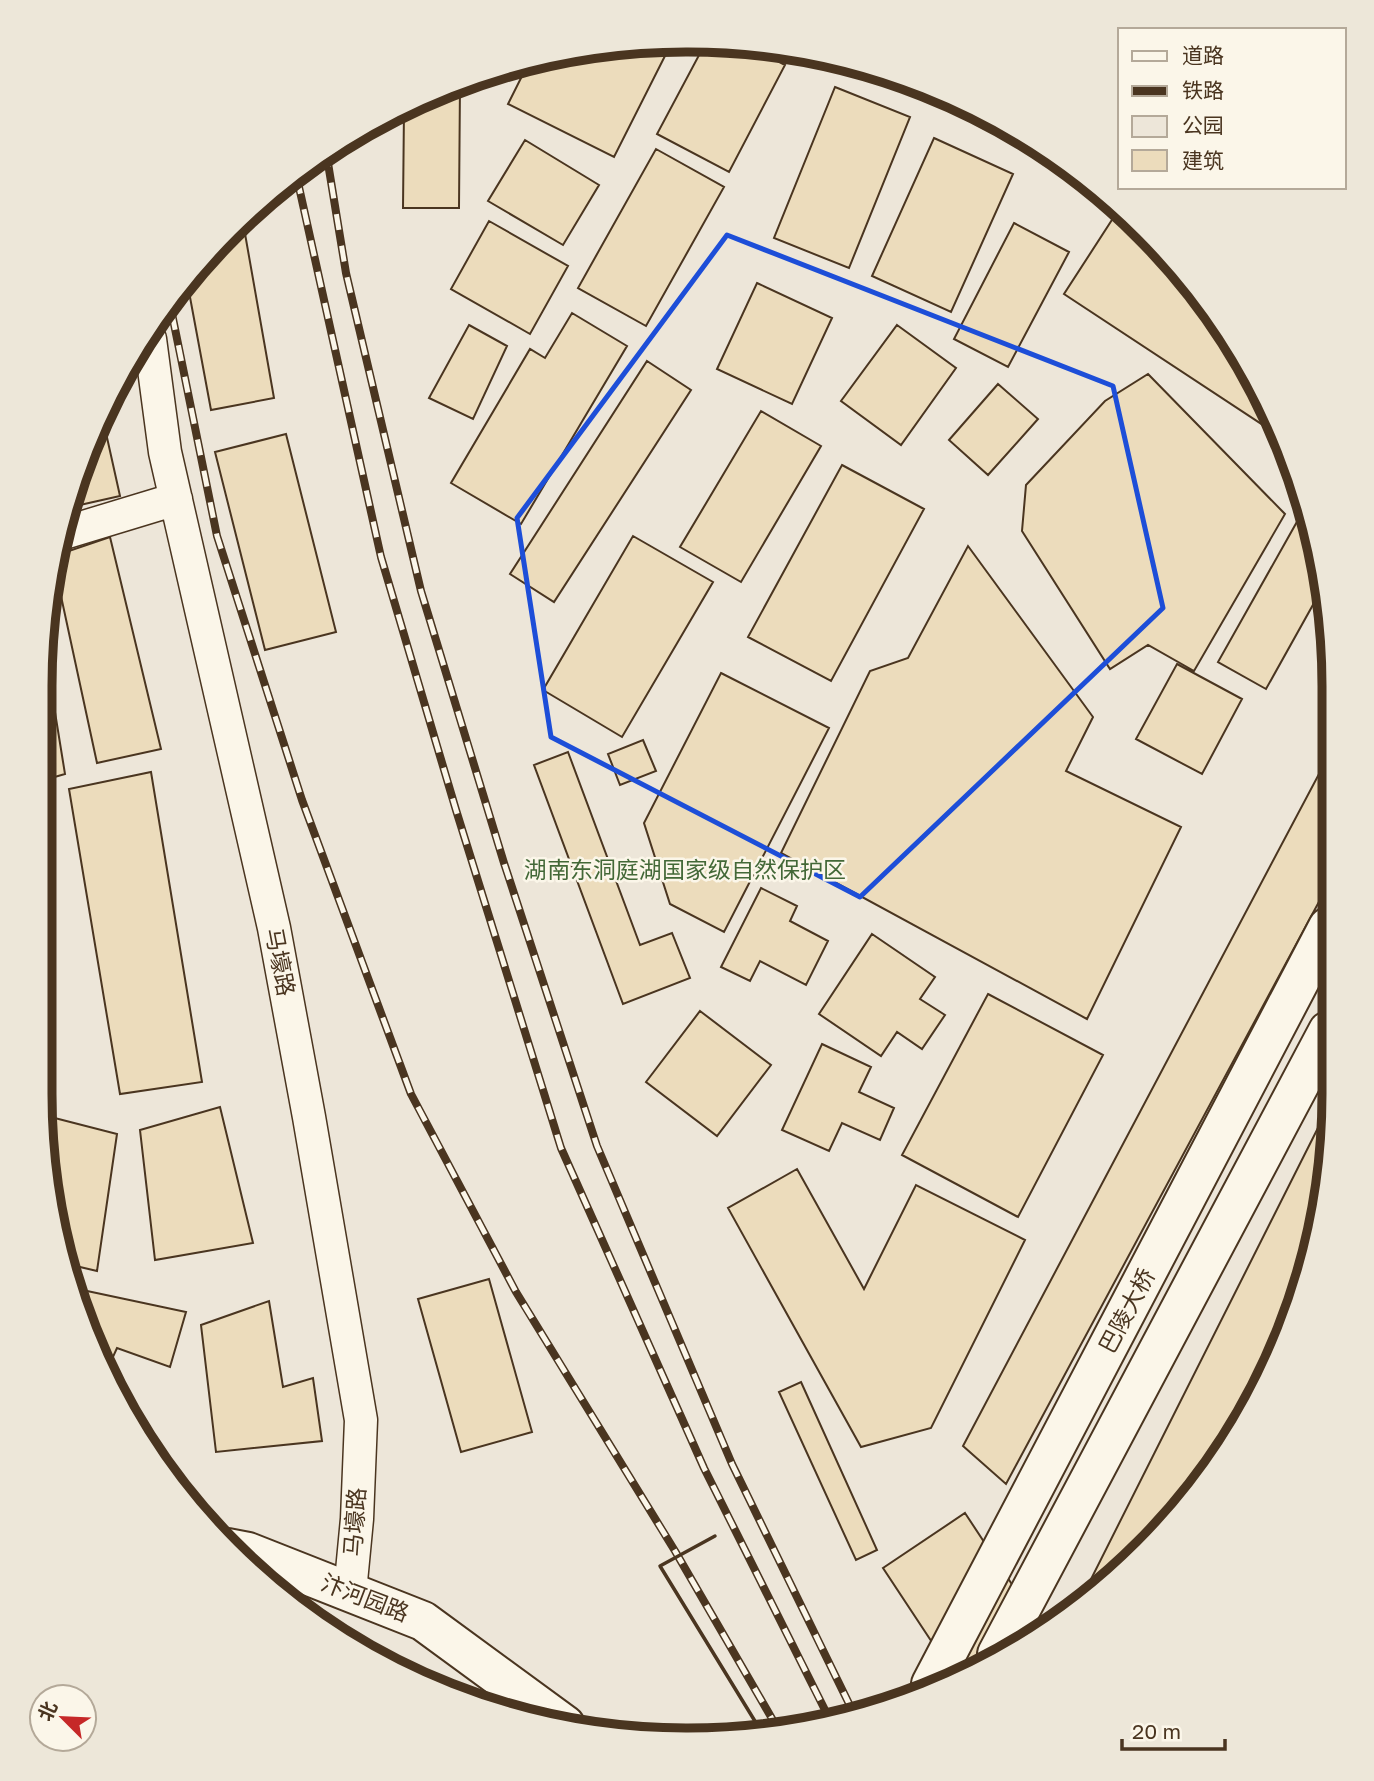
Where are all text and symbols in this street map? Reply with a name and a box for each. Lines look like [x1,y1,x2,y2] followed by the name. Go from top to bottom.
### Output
[1118,28,1346,189] legend
[1182,42,1224,68] text: 道路
[1182,77,1224,103] text: 铁路
[1182,112,1224,138] text: 公园
[1182,147,1224,173] text: 建筑
[524,855,846,883] park label: 湖南东洞庭湖国家级自然保护区
[261,925,301,998] street label: 马壕路
[1092,1263,1160,1358] street label: 巴陵大桥
[338,1487,370,1557] street label: 马壕路
[317,1568,413,1627] street label: 汴河园路
[28,1683,98,1753] north arrow
[33,1698,61,1724] text: 北
[1122,1708,1225,1752] scale bar
[1132,1718,1181,1744] text: 20 m

